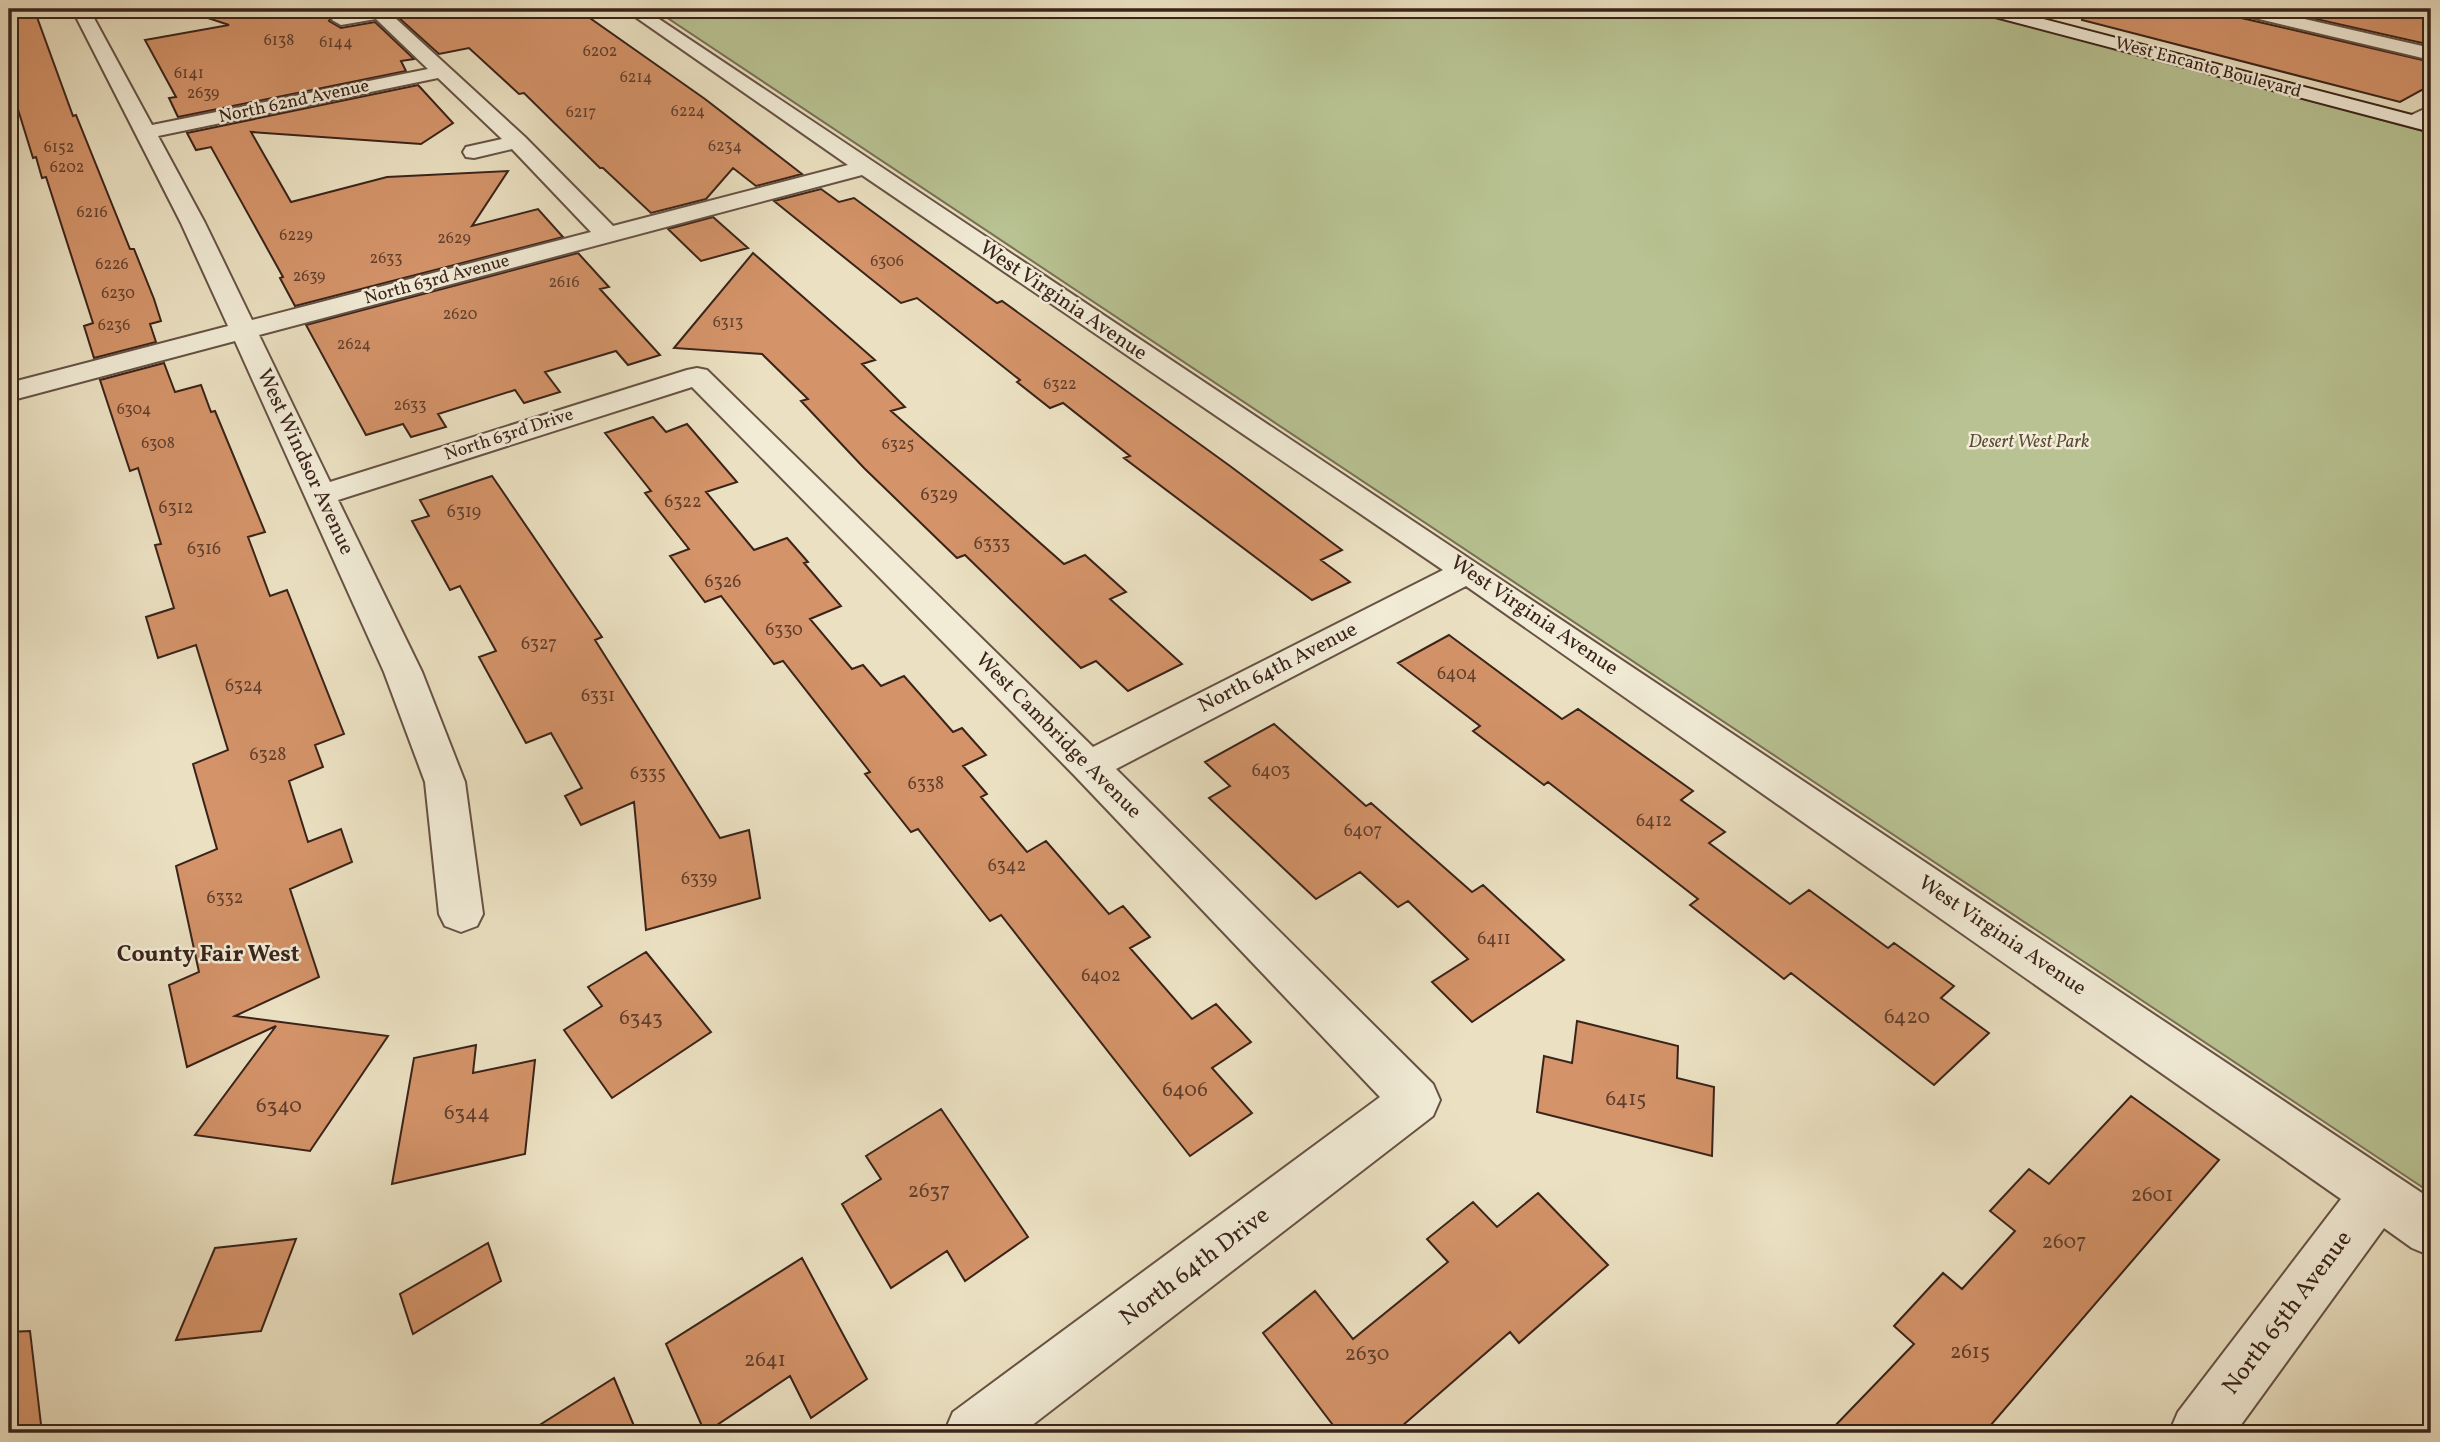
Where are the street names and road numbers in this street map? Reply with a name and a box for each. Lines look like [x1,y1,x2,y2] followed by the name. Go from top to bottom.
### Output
[2112,31,2304,105] street label: West Encanto Boulevard
[216,74,372,130] street label: North 62nd Avenue
[973,234,1153,368] street label: West Virginia Avenue
[362,249,512,311] street label: North 63rd Avenue
[249,364,361,560] street label: West Windsor Avenue
[441,402,577,468] street label: North 63rd Drive
[1444,549,1624,683] street label: West Virginia Avenue
[1193,615,1363,721] street label: North 64th Avenue
[968,646,1148,826] street label: West Cambridge Avenue
[1912,869,2092,1003] street label: West Virginia Avenue
[1113,1199,1277,1335] street label: North 64th Drive
[2215,1224,2361,1402] street label: North 65th Avenue

